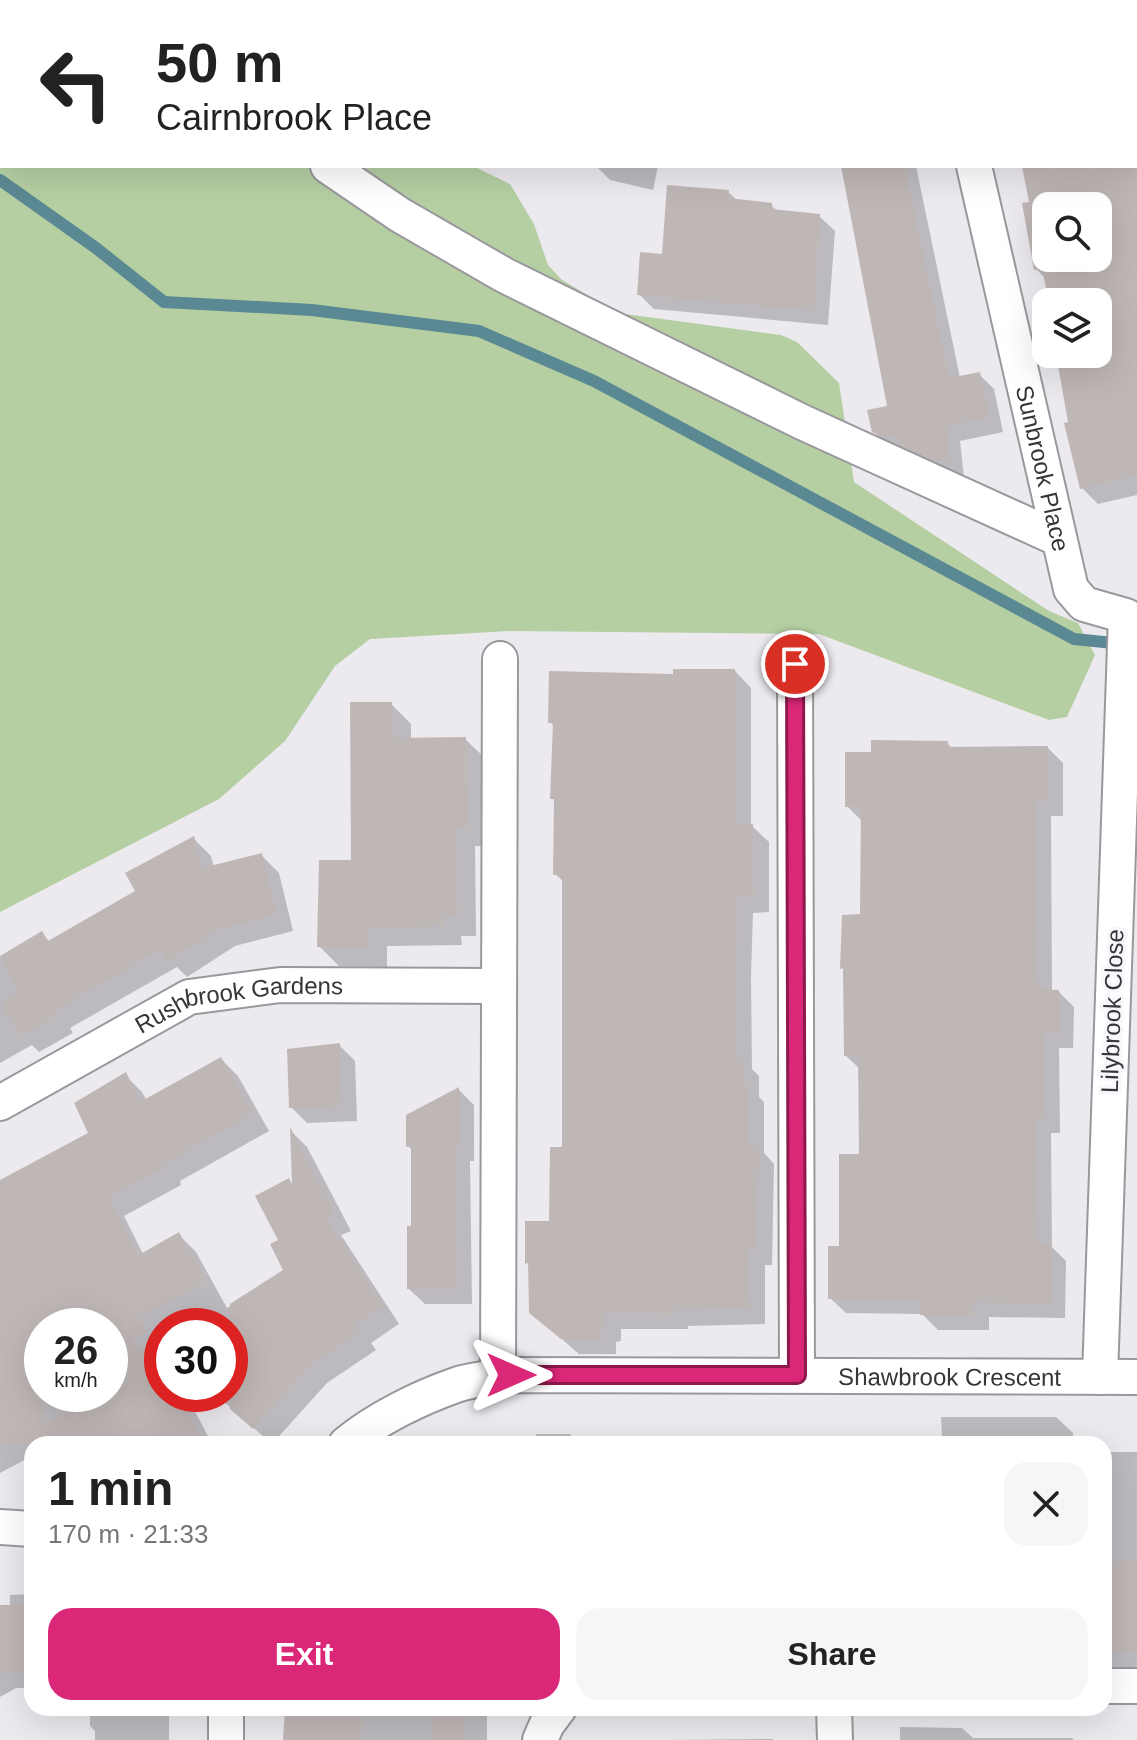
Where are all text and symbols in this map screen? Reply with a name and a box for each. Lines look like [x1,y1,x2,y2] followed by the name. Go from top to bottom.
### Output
[156,31,284,94] text: 50 m
[24,32,128,136] icon: left
[156,97,432,138] text: Cairnbrook Place
[1032,192,1112,368] map controls
[1032,192,1112,272] button: search
[1032,288,1112,368] button: layers
[1011,383,1075,554] street label: Sunbrook Place
[761,630,829,698] pin
[773,642,817,686] icon: arrive
[1096,929,1128,1093] street label: Lilybrook Close
[130,971,343,1038] street label: Rushbrook Gardens
[144,1308,248,1412] speed limit sign: 30
[54,1328,98,1372] text: 26
[469,1333,553,1417] position arrow
[838,1363,1061,1390] street label: Shawbrook Crescent
[54,1369,98,1391] text: km/h
[48,1462,173,1515] text: 1 min
[1004,1462,1088,1546] button: close
[48,1519,208,1549] text: 170 m · 21:33
[48,1608,560,1700] button: Exit
[576,1608,1088,1700] button: Share

